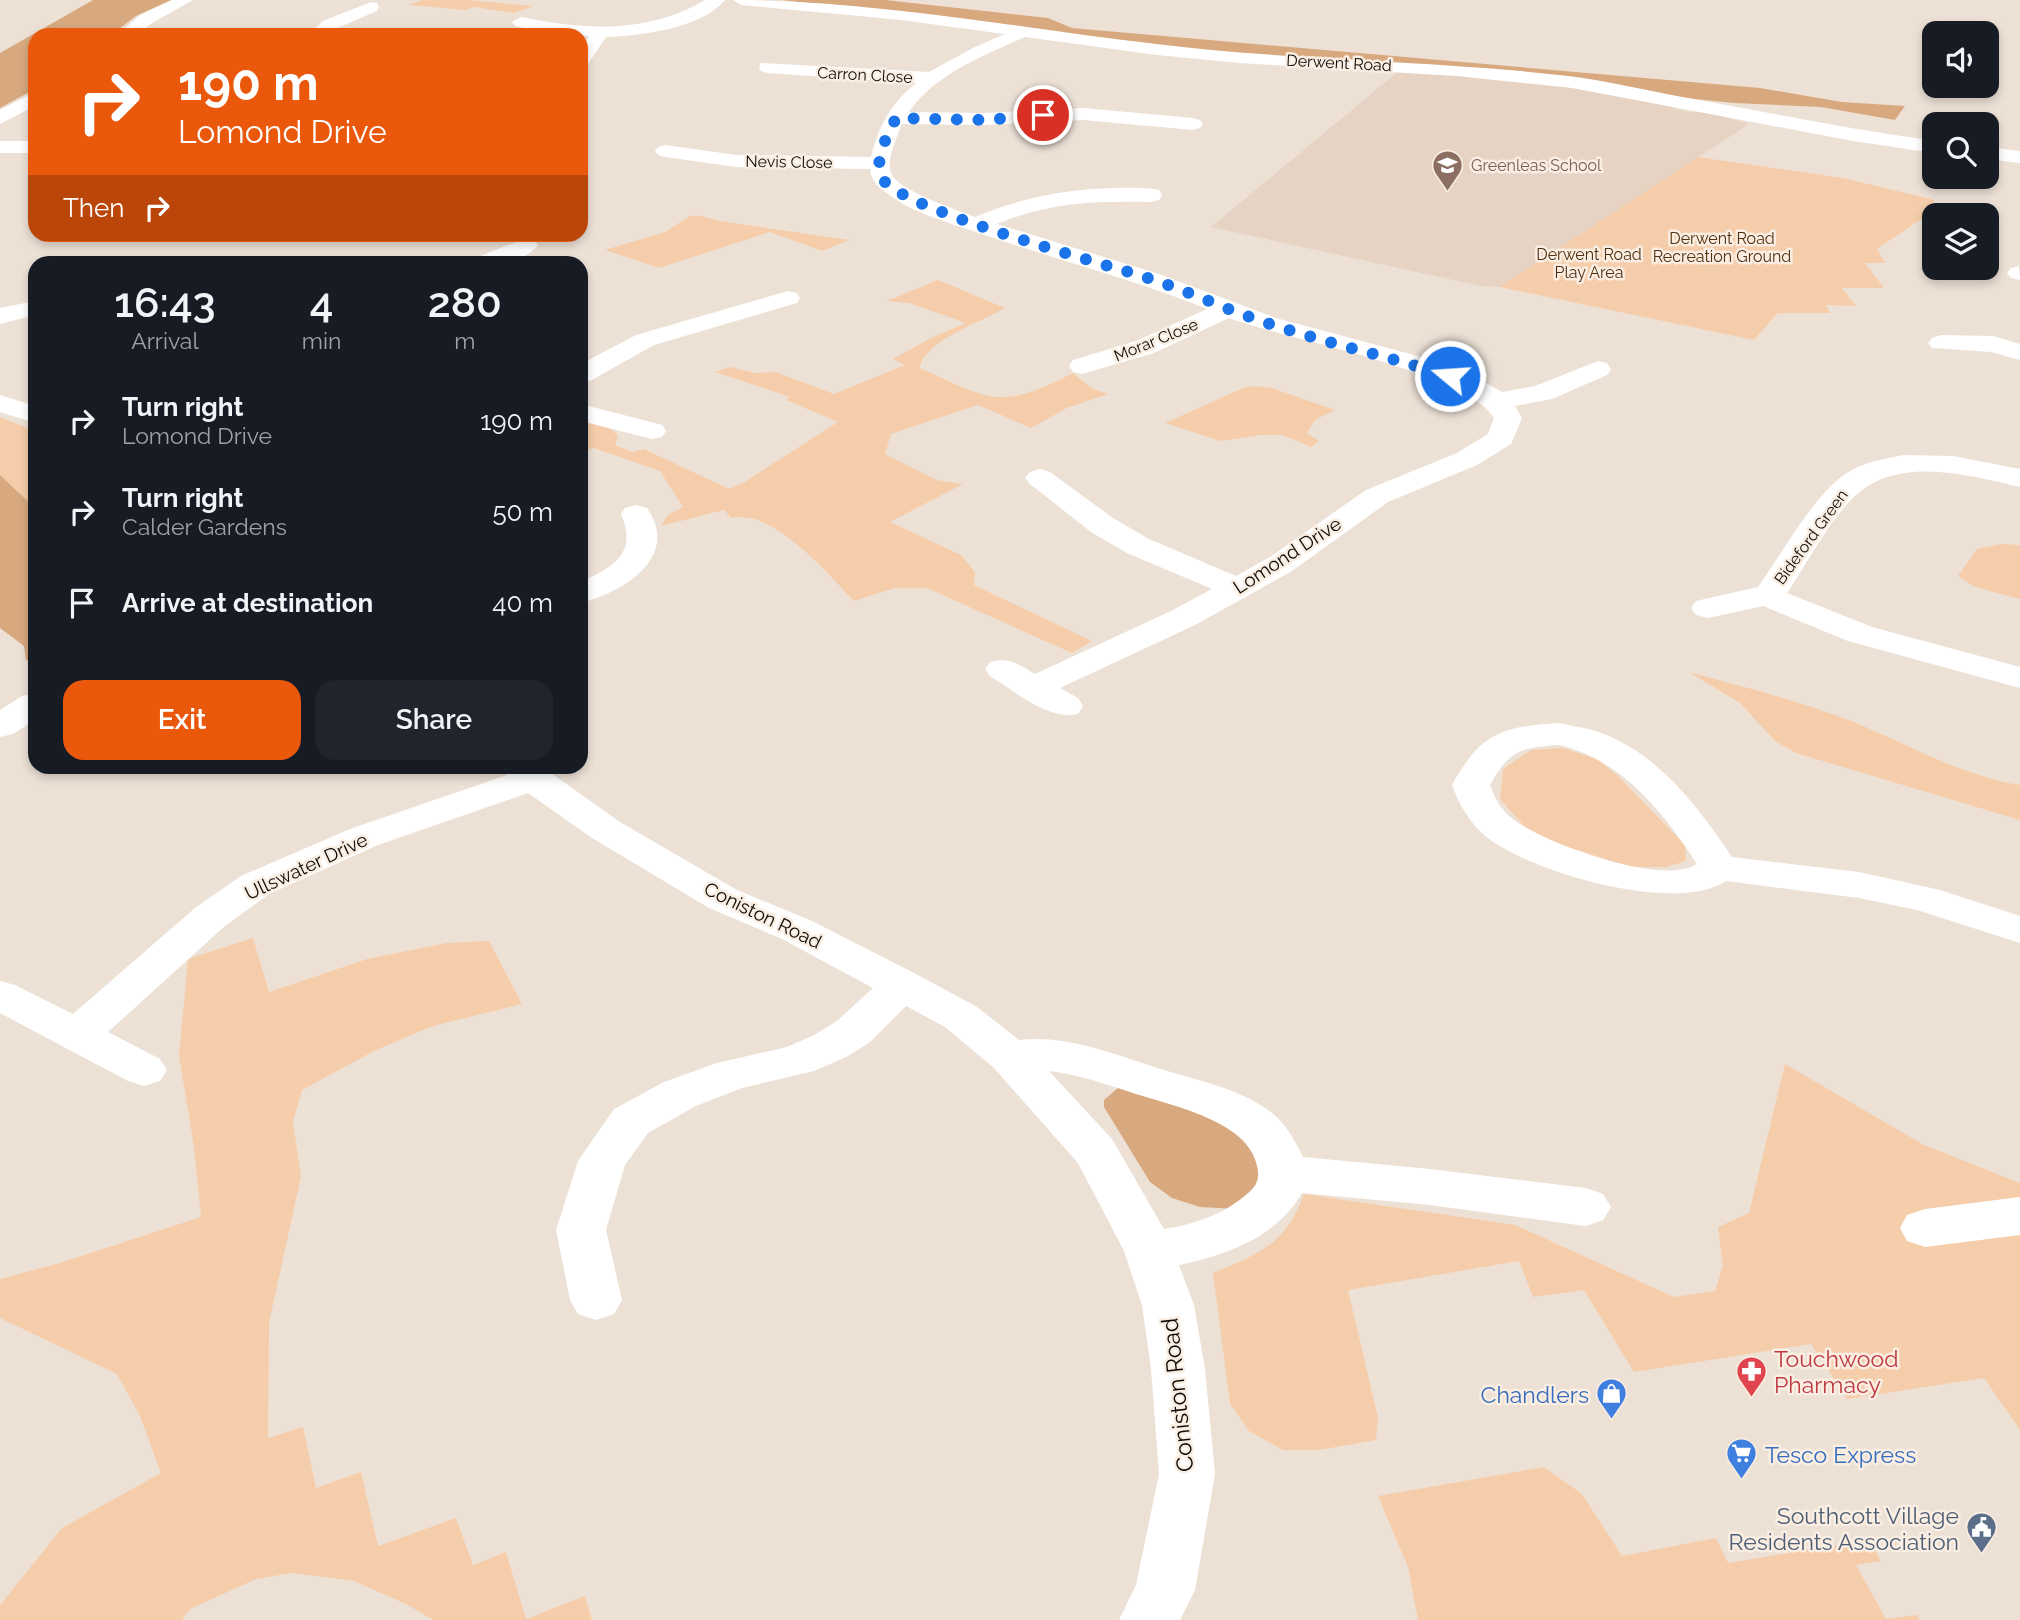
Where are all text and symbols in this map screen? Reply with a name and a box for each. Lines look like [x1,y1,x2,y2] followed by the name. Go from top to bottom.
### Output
[1922,21,1999,280] map controls
[1922,21,1999,98] button: sound
[1286,51,1392,75] street label: Derwent Road
[178,54,319,111] text: 190 m
[63,56,154,147] icon: right
[817,63,913,87] street label: Carron Close
[1013,85,1073,145] pin
[1024,96,1062,134] icon: arrive
[1922,112,1999,189] button: search
[178,113,387,150] text: Lomond Drive
[1431,148,1465,192] school or university icon: Greenleas School
[745,152,833,172] street label: Nevis Close
[1471,156,1602,175] place label: Greenleas School
[138,189,176,227] icon: right
[63,193,124,223] text: Then
[1922,203,1999,280] button: layers
[1653,229,1791,266] park label: Derwent Road Recreation Ground
[1536,245,1642,282] park label: Derwent Road Play Area
[114,278,216,327] text: 16:43
[310,278,333,327] text: 4
[428,278,502,327] text: 280
[1111,315,1201,365] street label: Morar Close
[131,327,199,354] text: Arrival
[302,327,341,354] text: min
[454,327,475,354] text: m
[1413,339,1487,413] position arrow
[122,392,243,422] text: Turn right
[63,402,101,440] icon: right
[480,406,553,436] text: 190 m
[122,422,272,449] text: Lomond Drive
[122,483,243,513] text: Turn right
[1770,486,1852,588] street label: Bideford Green
[63,493,101,531] icon: right
[492,497,553,527] text: 50 m
[1229,512,1345,598] street label: Lomond Drive
[122,513,287,540] text: Calder Gardens
[63,584,101,622] icon: arrive
[122,588,373,618] text: Arrive at destination
[492,588,553,618] text: 40 m
[63,680,301,760] button: Exit
[315,680,553,760] button: Share
[241,828,371,904] street label: Ullswater Drive
[701,877,825,953] street label: Coniston Road
[1155,1317,1199,1473] street label: Coniston Road
[1774,1345,1899,1398] place label: Touchwood Pharmacy
[1734,1354,1768,1398] pharmacy icon: Touchwood Pharmacy
[1595,1377,1629,1421] shop icon: Chandlers
[1481,1381,1589,1408] place label: Chandlers
[1725,1437,1759,1481] supermarket icon: Tesco Express
[1765,1441,1916,1468] place label: Tesco Express
[1728,1502,1959,1555] place label: Southcott Village Residents Association
[1965,1511,1999,1555] public building icon: Southcott Village Residents Association

